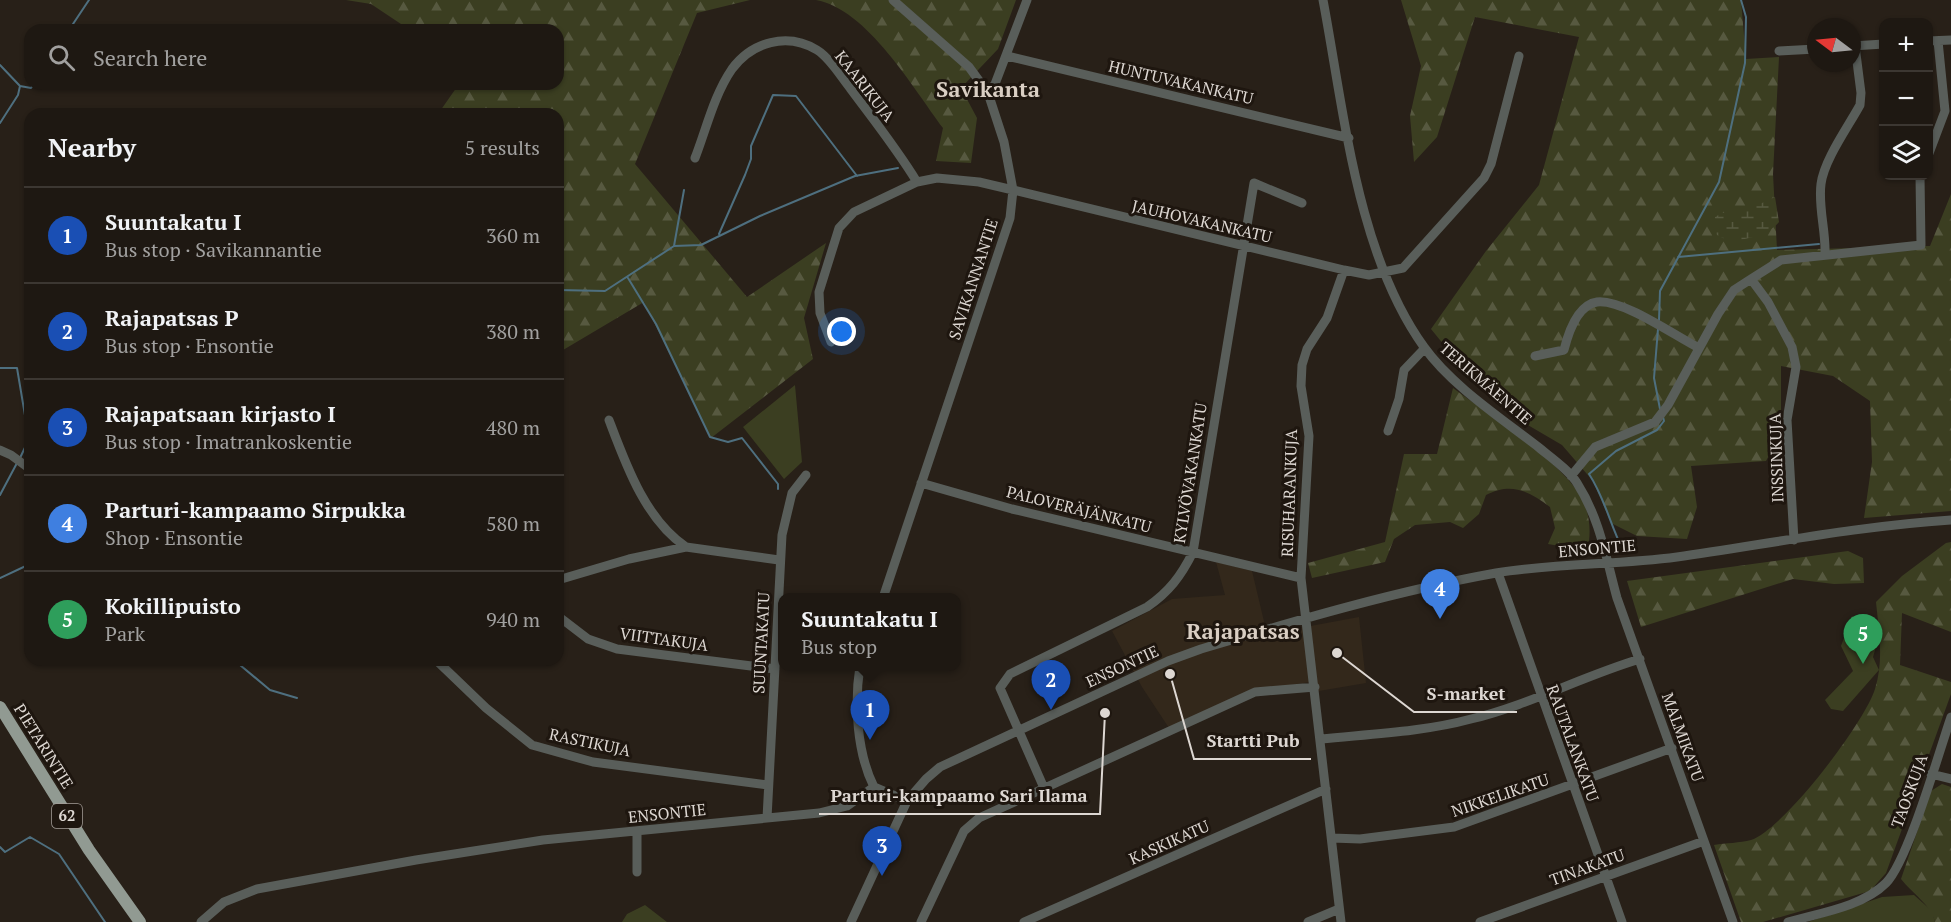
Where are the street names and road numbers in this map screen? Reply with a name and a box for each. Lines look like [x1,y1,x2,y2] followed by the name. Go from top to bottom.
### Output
[830,46,900,126] street label: KAARIKUJA
[1106,55,1256,109] street label: HUNTUVAKANKATU
[1130,194,1274,248] street label: JAUHOVAKANKATU
[943,216,1003,342] street label: SAVIKANNANTIE
[1435,337,1537,429] street label: TERIKMÄENTIE
[1168,401,1212,545] street label: KYLVÖVAKANKATU
[1763,413,1789,503] street label: INSSINKUJA
[1276,429,1302,557] street label: RISUHARANKUJA
[1004,480,1154,538] street label: PALOVERÄJÄNKATU
[1557,534,1637,562] street label: ENSONTIE
[747,591,775,694] street label: SUUNTAKATU
[618,622,710,656] street label: VIITTAKUJA
[1082,640,1162,692] street label: ENSONTIE
[1542,681,1604,805] street label: RAUTALANKATU
[1657,689,1709,785] street label: MALMIKATU
[9,699,79,793] street label: PIETARINTIE
[547,723,633,761] street label: RASTIKUJA
[1886,751,1932,831] street label: TAOSKUJA
[1448,768,1552,822] street label: NIKKELIKATU
[627,798,707,828] street label: ENSONTIE
[52,804,82,828] road number: 62
[1125,814,1213,869] street label: KASKIKATU
[1546,843,1628,891] street label: TINAKATU

